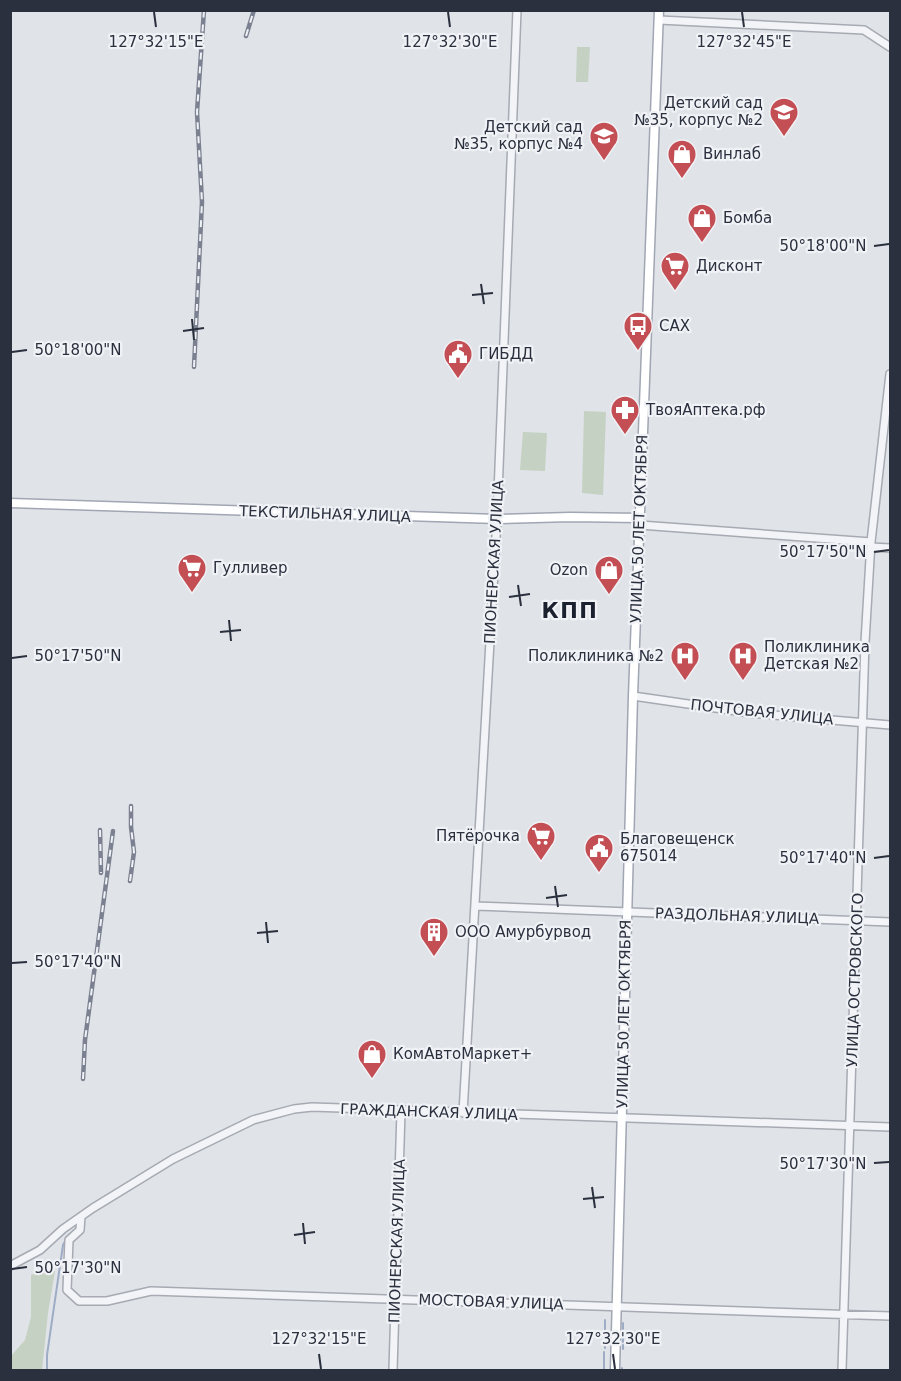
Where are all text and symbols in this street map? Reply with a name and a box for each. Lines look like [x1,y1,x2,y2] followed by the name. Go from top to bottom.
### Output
[109,33,203,51] text: 127°32'15"E
[403,33,497,51] text: 127°32'30"E
[697,33,791,51] text: 127°32'45"E
[634,94,763,129] place label: Детский сад №35, корпус №2
[768,96,800,138] school or university icon: Детский сад №35, корпус №2
[454,118,583,153] place label: Детский сад №35, корпус №4
[588,120,620,162] school or university icon: Детский сад №35, корпус №4
[666,138,698,180] shop icon: Винлаб
[703,145,761,163] place label: Винлаб
[686,202,718,244] shop icon: Бомба
[723,209,772,227] place label: Бомба
[779,237,867,255] text: 50°18'00"N
[659,250,691,292] supermarket icon: Дисконт
[696,257,763,275] place label: Дисконт
[622,310,654,352] bus stop icon: САХ
[659,317,690,335] place label: САХ
[442,338,474,380] public building icon: ГИБДД
[34,341,122,359] text: 50°18'00"N
[479,345,533,363] place label: ГИБДД
[609,394,641,436] pharmacy icon: ТвояАптека.рф
[645,401,766,419] place label: ТвояАптека.рф
[627,434,651,624] street label: УЛИЦА 50 ЛЕТ ОКТЯБРЯ
[481,479,507,644] street label: ПИОНЕРСКАЯ УЛИЦА
[238,502,412,526] street label: ТЕКСТИЛЬНАЯ УЛИЦА
[779,543,867,561] text: 50°17'50"N
[176,552,208,594] supermarket icon: Гулливер
[593,554,625,596] shop icon: Ozon
[213,559,288,577] place label: Гулливер
[550,561,588,579] place label: Ozon
[542,599,598,623] district label: КПП
[764,638,870,673] place label: Поликлиника Детская №2
[669,640,701,682] hospital icon: Поликлиника №2
[727,640,759,682] hospital icon: Поликлиника Детская №2
[34,647,122,665] text: 50°17'50"N
[528,647,664,665] place label: Поликлиника №2
[690,696,835,729] street label: ПОЧТОВАЯ УЛИЦА
[525,820,557,862] supermarket icon: Пятёрочка
[436,827,520,845] place label: Пятёрочка
[620,830,735,865] place label: Благовещенск 675014
[583,832,615,874] public building icon: Благовещенск 675014
[779,849,867,867] text: 50°17'40"N
[843,892,867,1068] street label: УЛИЦА ОСТРОВСКОГО
[655,904,820,928] street label: РАЗДОЛЬНАЯ УЛИЦА
[418,916,450,958] building icon: ООО Амурбурвод
[613,920,635,1108] street label: УЛИЦА 50 ЛЕТ ОКТЯБРЯ
[455,923,591,941] place label: ООО Амурбурвод
[34,953,122,971] text: 50°17'40"N
[356,1038,388,1080] shop icon: КомАвтоМаркет+
[393,1045,532,1063] place label: КомАвтоМаркет+
[340,1100,519,1124] street label: ГРАЖДАНСКАЯ УЛИЦА
[779,1155,867,1173] text: 50°17'30"N
[385,1158,409,1323] street label: ПИОНЕРСКАЯ УЛИЦА
[34,1259,122,1277] text: 50°17'30"N
[418,1290,565,1314] street label: МОСТОВАЯ УЛИЦА
[272,1330,366,1348] text: 127°32'15"E
[566,1330,660,1348] text: 127°32'30"E

